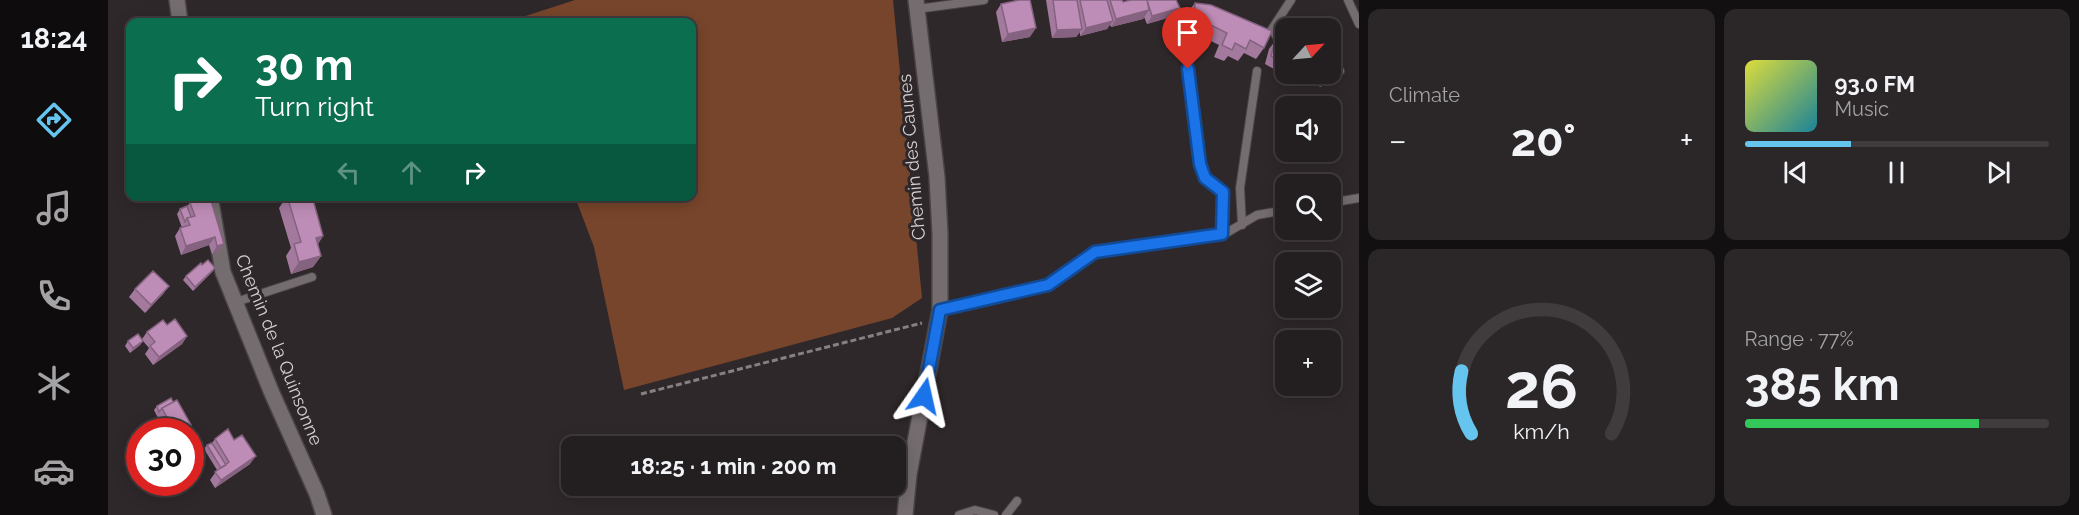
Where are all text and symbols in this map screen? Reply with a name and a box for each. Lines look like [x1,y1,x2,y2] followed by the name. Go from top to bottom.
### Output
[1162,7,1213,69] pin
[1171,16,1204,49] icon: arrive
[1275,18,1341,84] north arrow
[1275,18,1341,396] map controls
[21,23,87,54] text: 18:24
[255,41,353,90] text: 30 m
[156,42,234,120] icon: right
[1835,71,1915,97] text: 93.0 FM
[894,73,929,241] street label: Chemin des Caunes
[1389,83,1460,107] text: Climate
[255,91,374,122] text: Turn right
[1275,96,1341,162] button: sound
[1835,97,1889,121] text: Music
[33,99,75,141] icon: directions
[1511,114,1576,167] text: 20°
[1389,121,1407,160] text: −
[1680,121,1693,160] text: +
[332,156,365,189] icon: left
[395,156,428,189] icon: ahead
[458,156,491,189] icon: right
[1779,156,1812,189] icon: previous
[1880,156,1913,189] icon: pause
[1982,156,2015,189] icon: next
[1275,174,1341,240] button: search
[33,187,75,229] icon: music
[231,251,328,449] street label: Chemin de la Quinsonne
[1275,252,1341,318] button: layers
[33,275,75,317] icon: phone
[1745,327,1854,351] text: Range · 77%
[1275,330,1341,396] button: +
[1505,349,1578,423] text: 26
[1745,358,1900,411] text: 385 km
[33,362,75,404] icon: climate
[892,364,956,428] position arrow
[126,418,204,496] speed limit sign: 30
[1513,420,1570,445] text: km/h
[33,450,75,492] icon: car
[631,453,836,479] text: 18:25 · 1 min · 200 m

